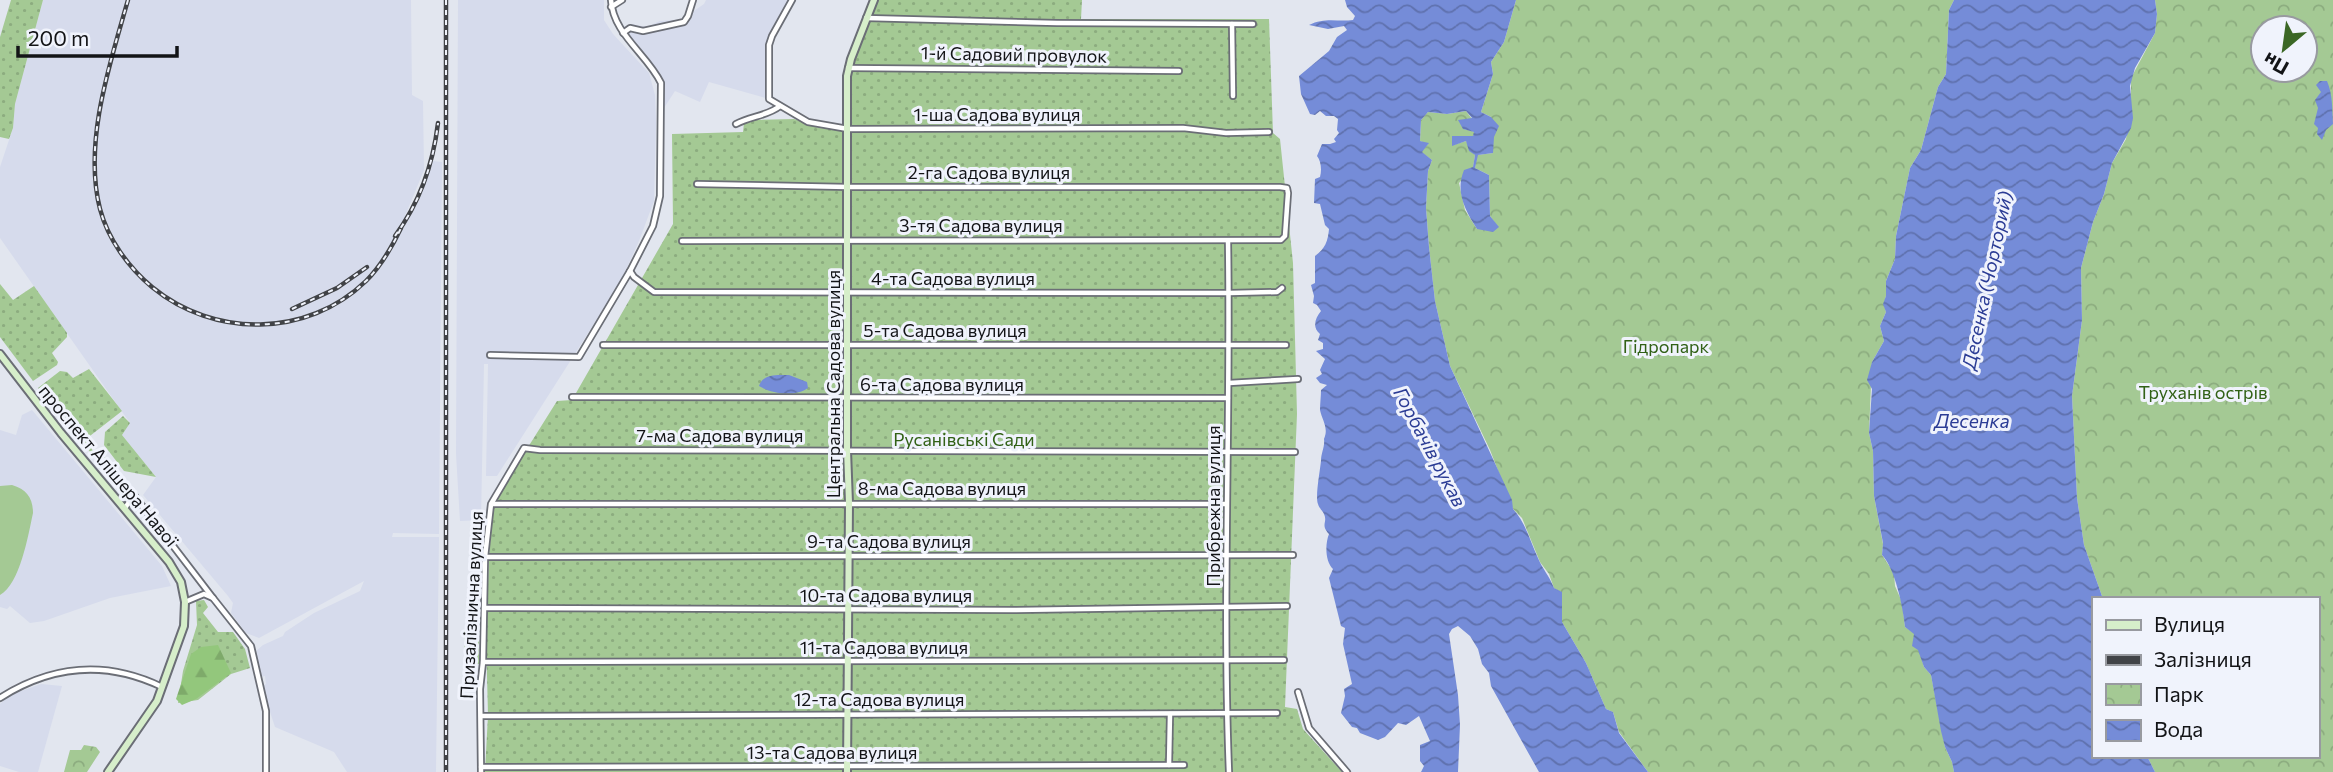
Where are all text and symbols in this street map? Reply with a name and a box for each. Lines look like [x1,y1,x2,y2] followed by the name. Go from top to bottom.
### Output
[18,14,177,58] scale bar
[2249,14,2319,84] north arrow
[28,25,89,50] text: 200 m
[921,41,1108,67] street label: 1-й Садовий провулок
[2259,48,2292,80] text: Пн
[913,103,1081,125] street label: 1-ша Садова вулиця
[908,161,1070,183] street label: 2-га Садова вулиця
[1956,189,2017,373] water label: Десенка (Чорторий)
[899,214,1063,236] street label: 3-тя Садова вулиця
[871,267,1035,289] street label: 4-та Садова вулиця
[822,270,844,498] street label: Центральна Садова вулиця
[863,319,1027,341] street label: 5-та Садова вулиця
[1623,335,1710,357] park label: Гідропарк
[860,373,1024,395] street label: 6-та Садова вулиця
[35,380,183,551] street label: проспект Алішера Навої
[2138,381,2268,403] park label: Труханів острів
[1389,383,1472,511] water label: Горбачів рукав
[1932,409,2010,432] water label: Десенка
[637,424,803,446] street label: 7-ма Садова вулиця
[1202,425,1224,587] street label: Прибрежна вулиця
[893,428,1035,450] park label: Русанівські Сади
[858,477,1026,499] street label: 8-ма Садова вулиця
[455,510,487,699] street label: Призалізнична вулиця
[807,530,971,552] street label: 9-та Садова вулиця
[800,584,972,606] street label: 10-та Садова вулиця
[2092,597,2319,758] legend
[2154,611,2225,636] text: Вулиця
[800,636,968,658] street label: 11-та Садова вулиця
[2154,646,2252,671] text: Залізниця
[2154,681,2204,706] text: Парк
[794,688,964,710] street label: 12-та Садова вулиця
[2154,716,2203,741] text: Вода
[747,741,917,763] street label: 13-та Садова вулиця

